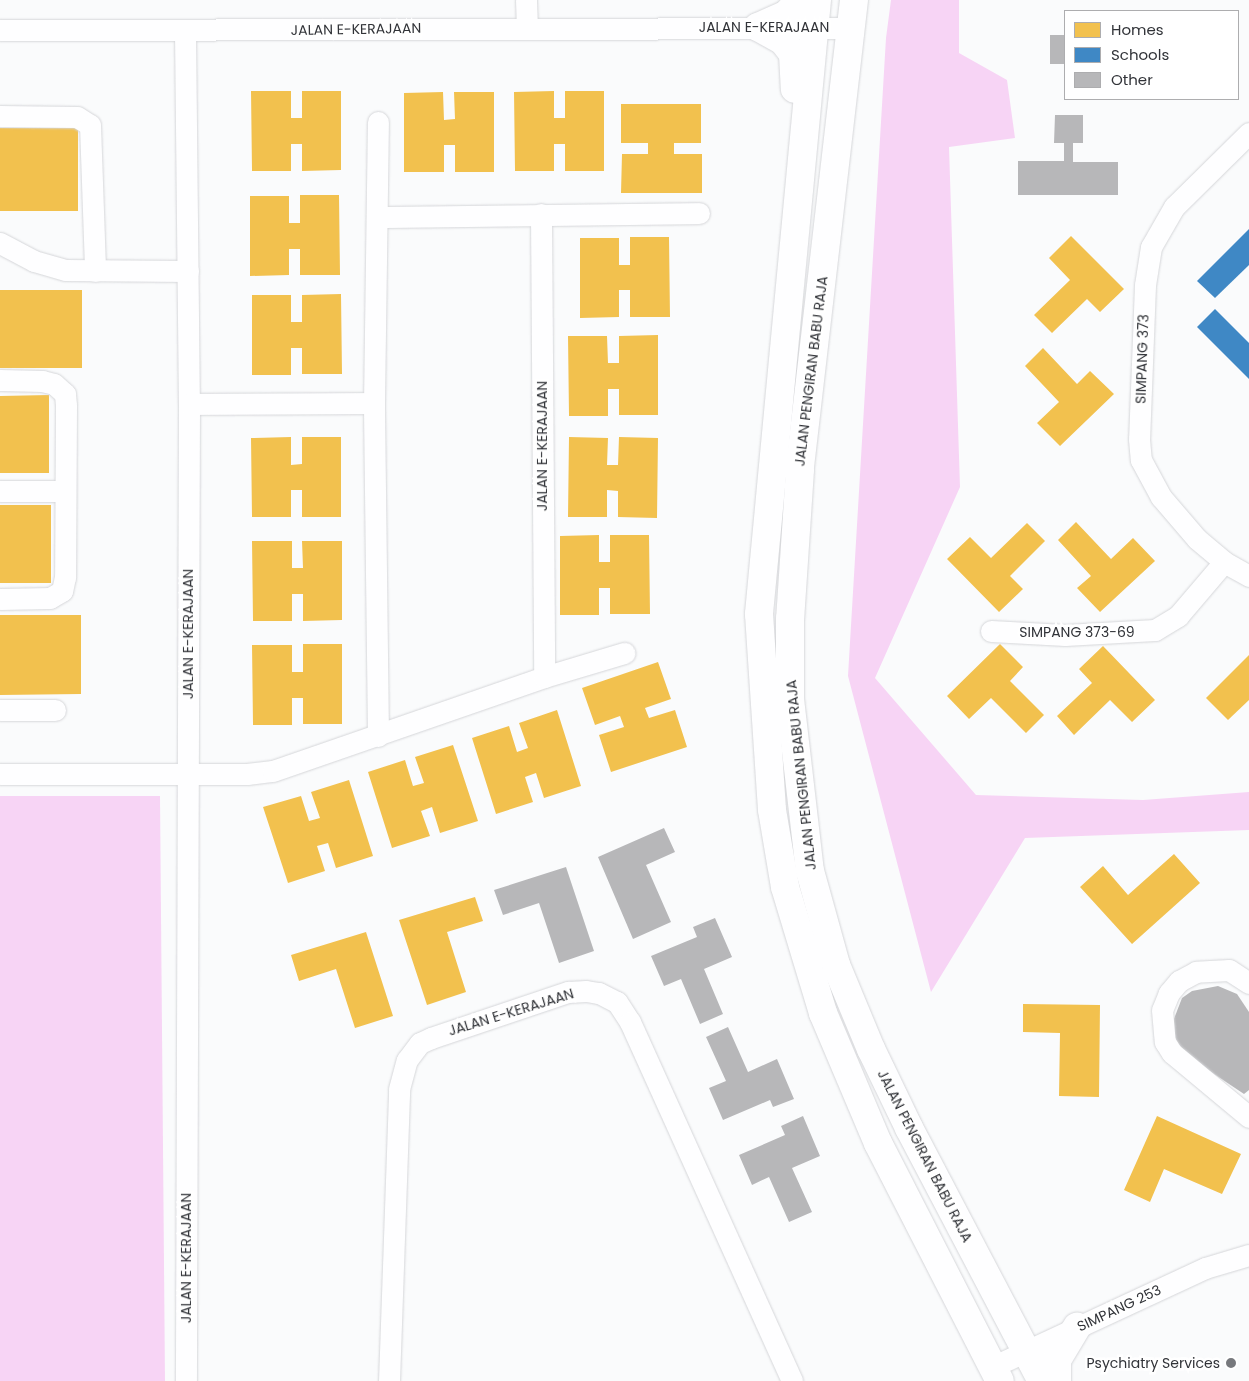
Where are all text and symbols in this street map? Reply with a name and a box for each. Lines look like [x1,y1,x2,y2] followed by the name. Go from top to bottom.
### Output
[1064,10,1239,100] legend
[291,19,421,39] street label: JALAN E-KERAJAAN
[699,19,829,35] street label: JALAN E-KERAJAAN
[1111,19,1164,40] text: Homes
[1111,44,1169,65] text: Schools
[1111,69,1153,90] text: Other
[791,275,831,467] street label: JALAN PENGIRAN BABU RAJA
[1132,314,1152,404] street label: SIMPANG 373
[534,381,550,511] street label: JALAN E-KERAJAAN
[180,569,196,699] street label: JALAN E-KERAJAAN
[1019,624,1135,640] street label: SIMPANG 373-69
[783,679,819,871] street label: JALAN PENGIRAN BABU RAJA
[446,985,576,1039] street label: JALAN E-KERAJAAN
[874,1067,976,1245] street label: JALAN PENGIRAN BABU RAJA
[178,1193,194,1323] street label: JALAN E-KERAJAAN
[1074,1281,1164,1335] street label: SIMPANG 253
[1086,1355,1220,1371] place label: Psychiatry Services
[1224,1356,1238,1370] marker: Psychiatry Services

